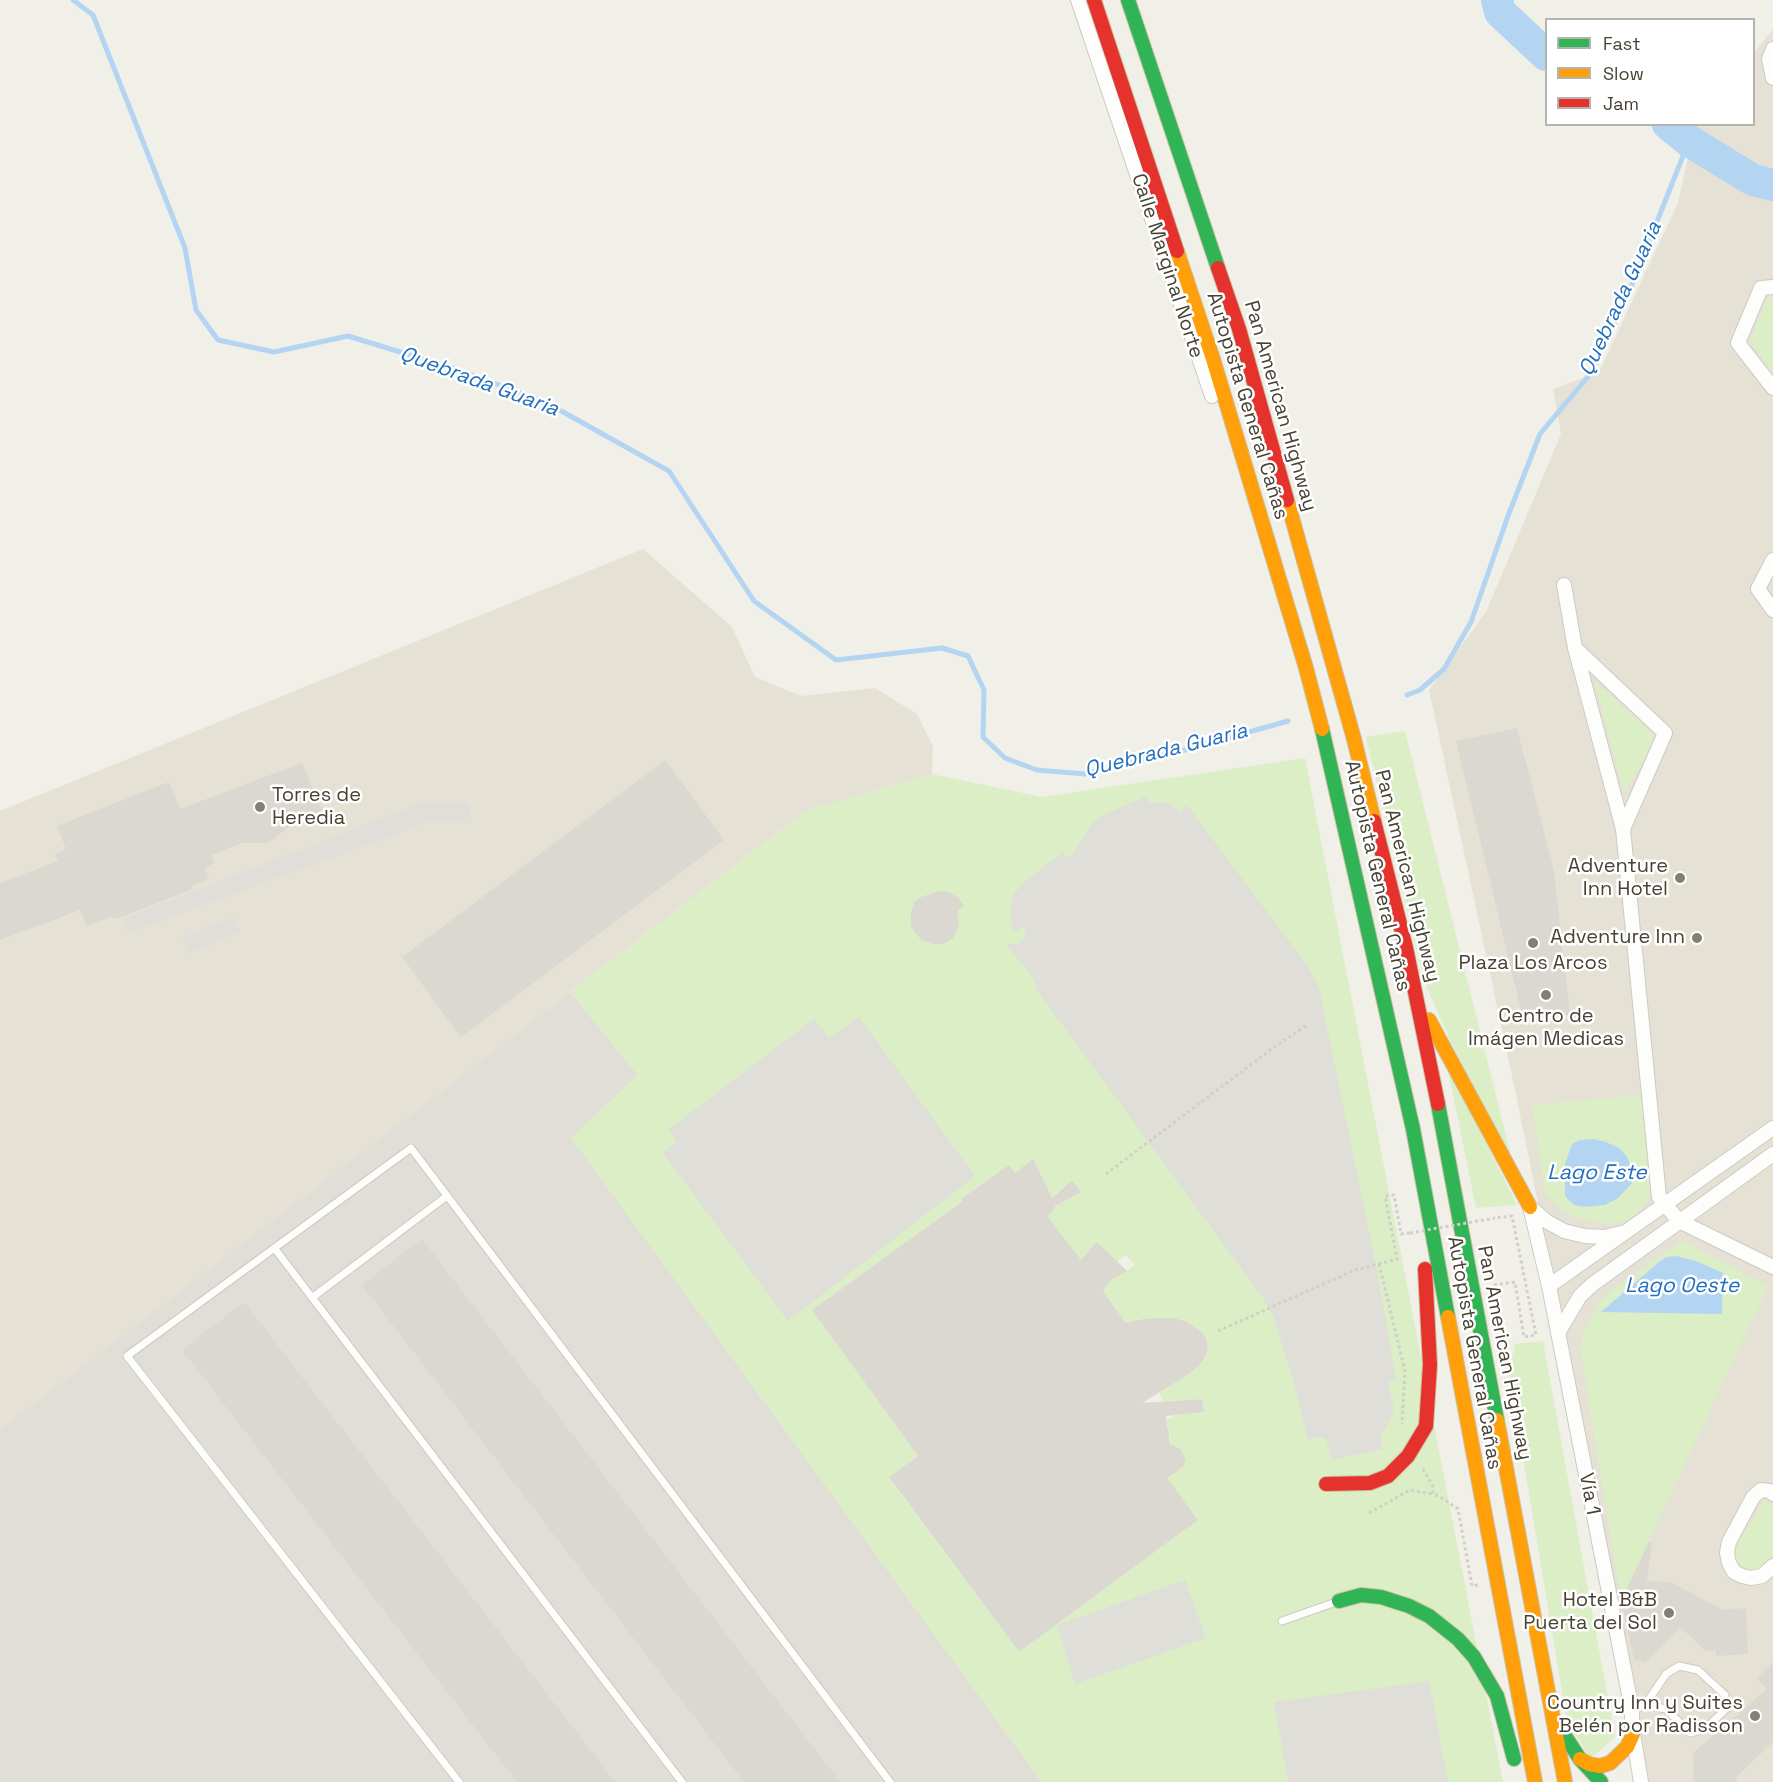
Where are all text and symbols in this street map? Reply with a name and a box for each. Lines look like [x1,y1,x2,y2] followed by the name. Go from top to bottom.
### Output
[1545,18,1755,126] legend
[1603,32,1640,55] text: Fast
[1603,62,1644,85] text: Slow
[1603,92,1639,115] text: Jam
[1126,171,1208,361] street label: Calle Marginal Norte
[1574,218,1668,380] water label: Quebrada Guaria
[1201,289,1293,523] street label: Autopista General Cañas
[1238,298,1322,514] street label: Pan American Highway
[396,342,562,422] water label: Quebrada Guaria
[1082,719,1250,783] water label: Quebrada Guaria
[1339,758,1415,994] street label: Autopista General Cañas
[1369,767,1445,985] street label: Pan American Highway
[272,784,361,831] place label: Torres de Heredia
[253,800,267,814] marker: Torres de Heredia
[1568,855,1668,902] place label: Adventure Inn Hotel
[1673,871,1687,885] marker: Adventure Inn Hotel
[1550,926,1685,950] place label: Adventure Inn
[1690,931,1704,945] marker: Adventure Inn
[1526,936,1540,950] marker: Plaza Los Arcos
[1459,952,1607,976] place label: Plaza Los Arcos
[1539,988,1553,1002] marker: Centro de Imágen Medicas
[1468,1005,1624,1052] place label: Centro de Imágen Medicas
[1547,1160,1647,1186] water label: Lago Este
[1442,1235,1506,1471] street label: Autopista General Cañas
[1471,1244,1537,1462] street label: Pan American Highway
[1625,1273,1739,1299] water label: Lago Oeste
[1573,1471,1605,1517] street label: Vía 1
[1523,1589,1657,1636] place label: Hotel B&B Puerta del Sol
[1662,1606,1676,1620] marker: Hotel B&B Puerta del Sol
[1547,1692,1743,1739] place label: Country Inn y Suites Belén por Radisson
[1748,1709,1762,1723] marker: Country Inn y Suites Belén por Radisson

